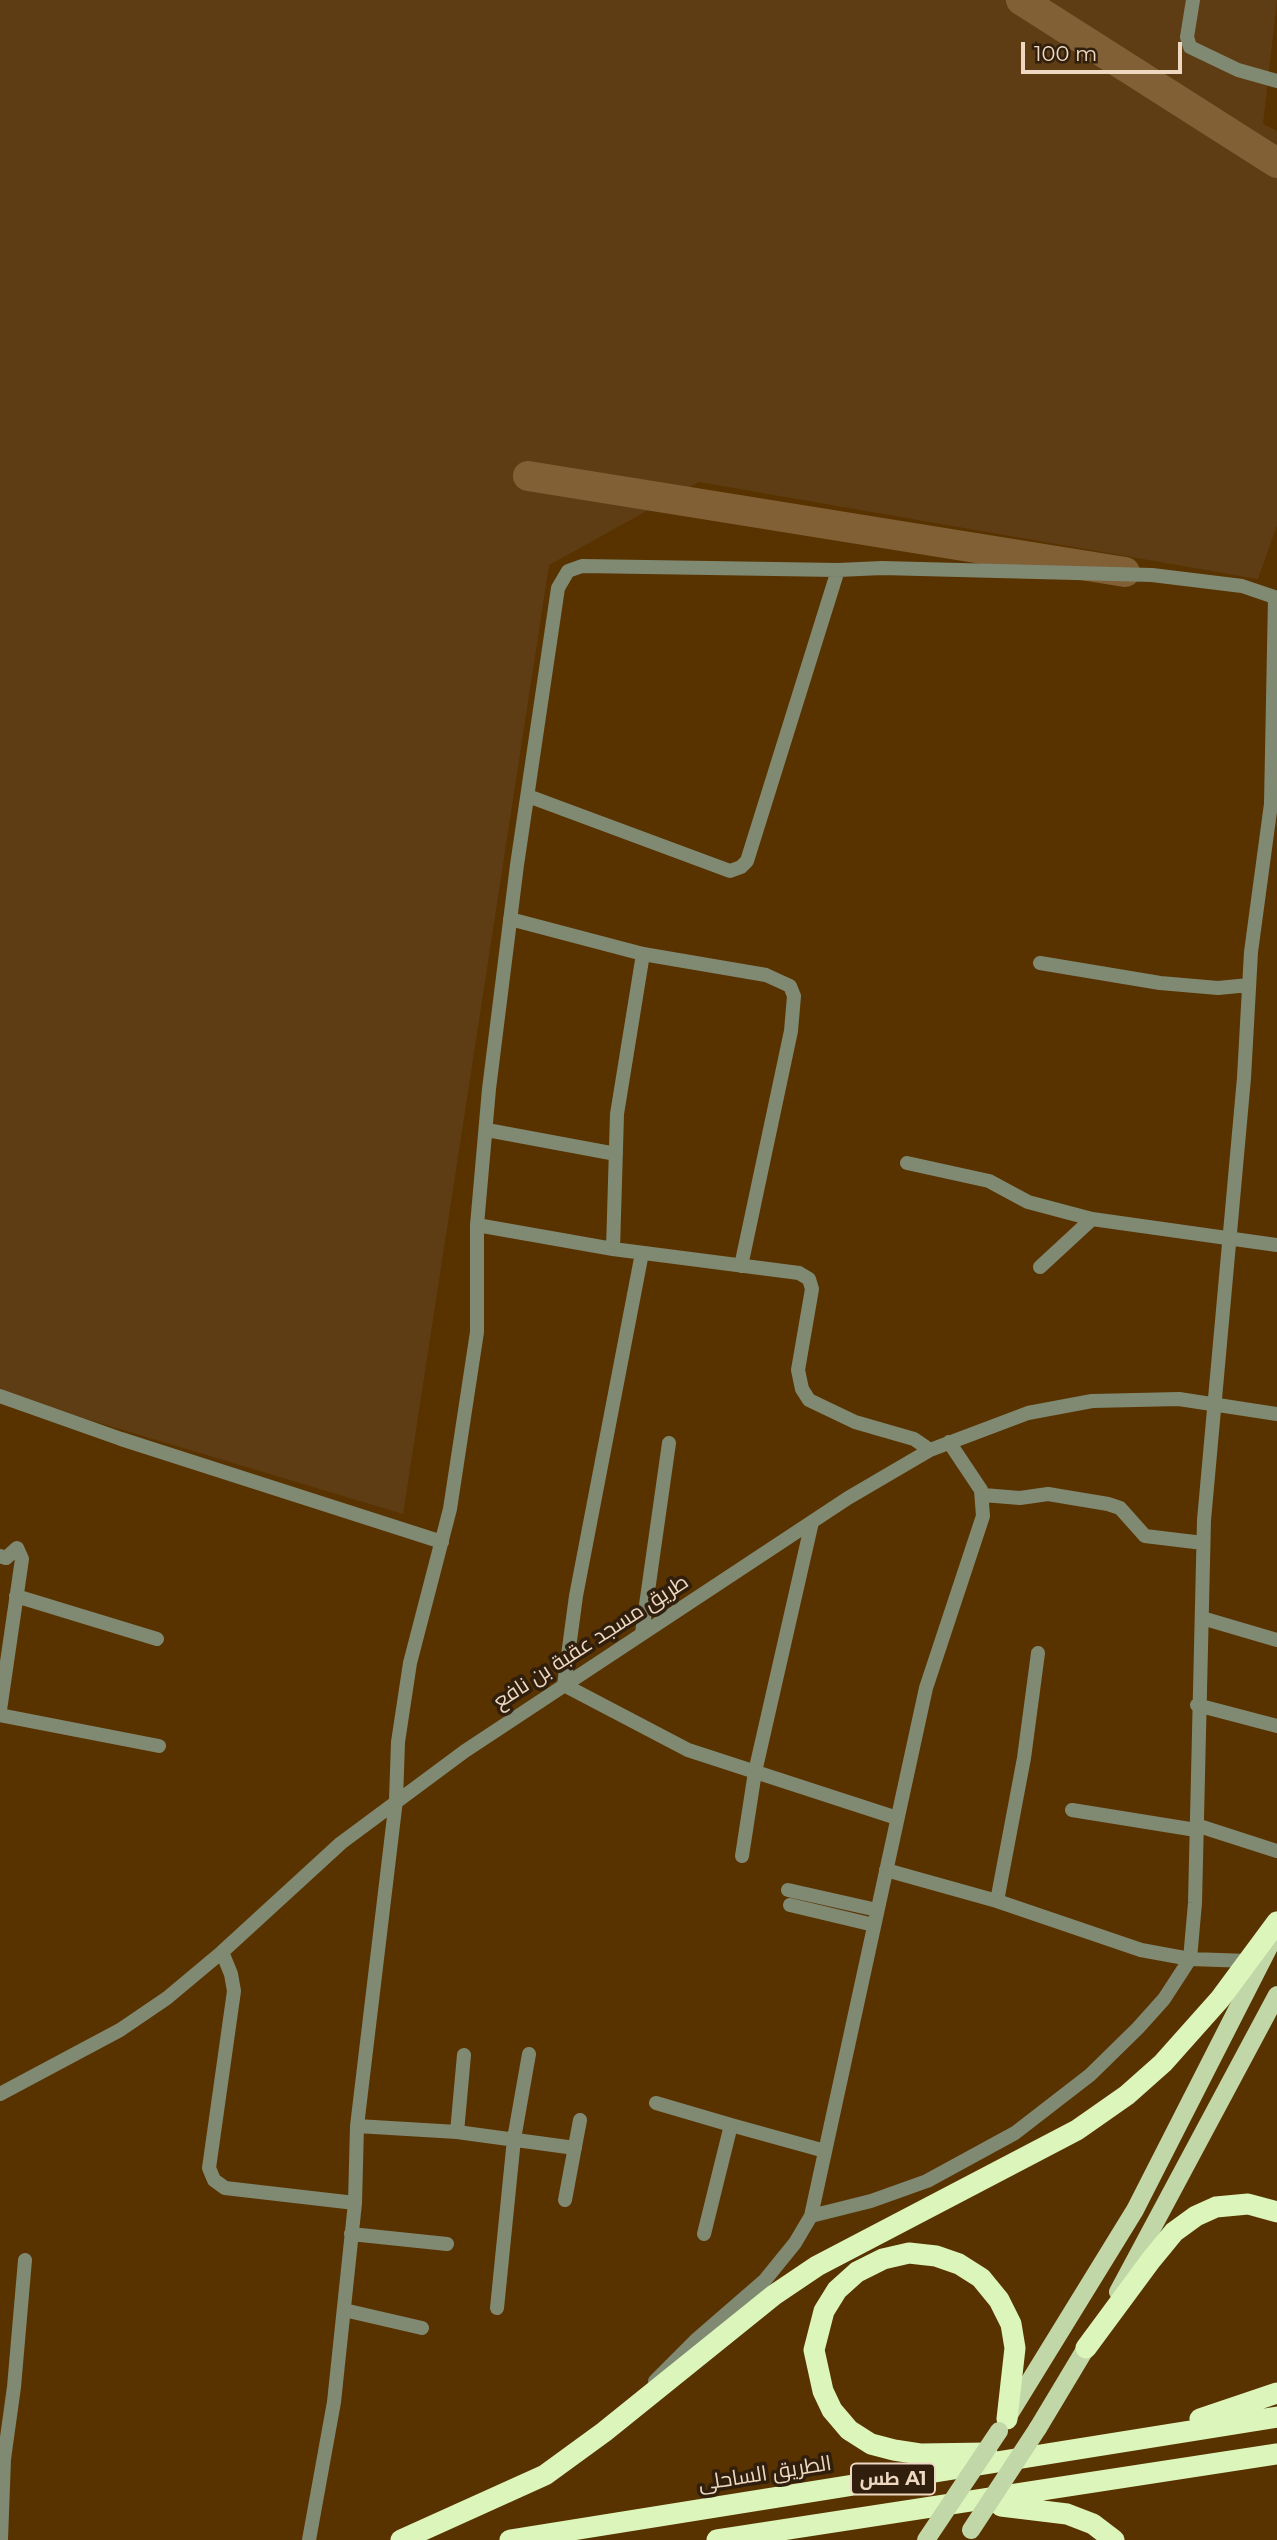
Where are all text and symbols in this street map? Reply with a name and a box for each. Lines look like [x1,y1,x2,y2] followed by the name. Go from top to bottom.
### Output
[1025,28,1186,72] scale bar
[1034,41,1097,66] text: 100 m
[489,1569,693,1715] street label: طريق مسجد عقبة بن نافع
[697,2451,833,2497] street label: الطريق الساحلى
[851,2464,935,2494] road number: طس A1

